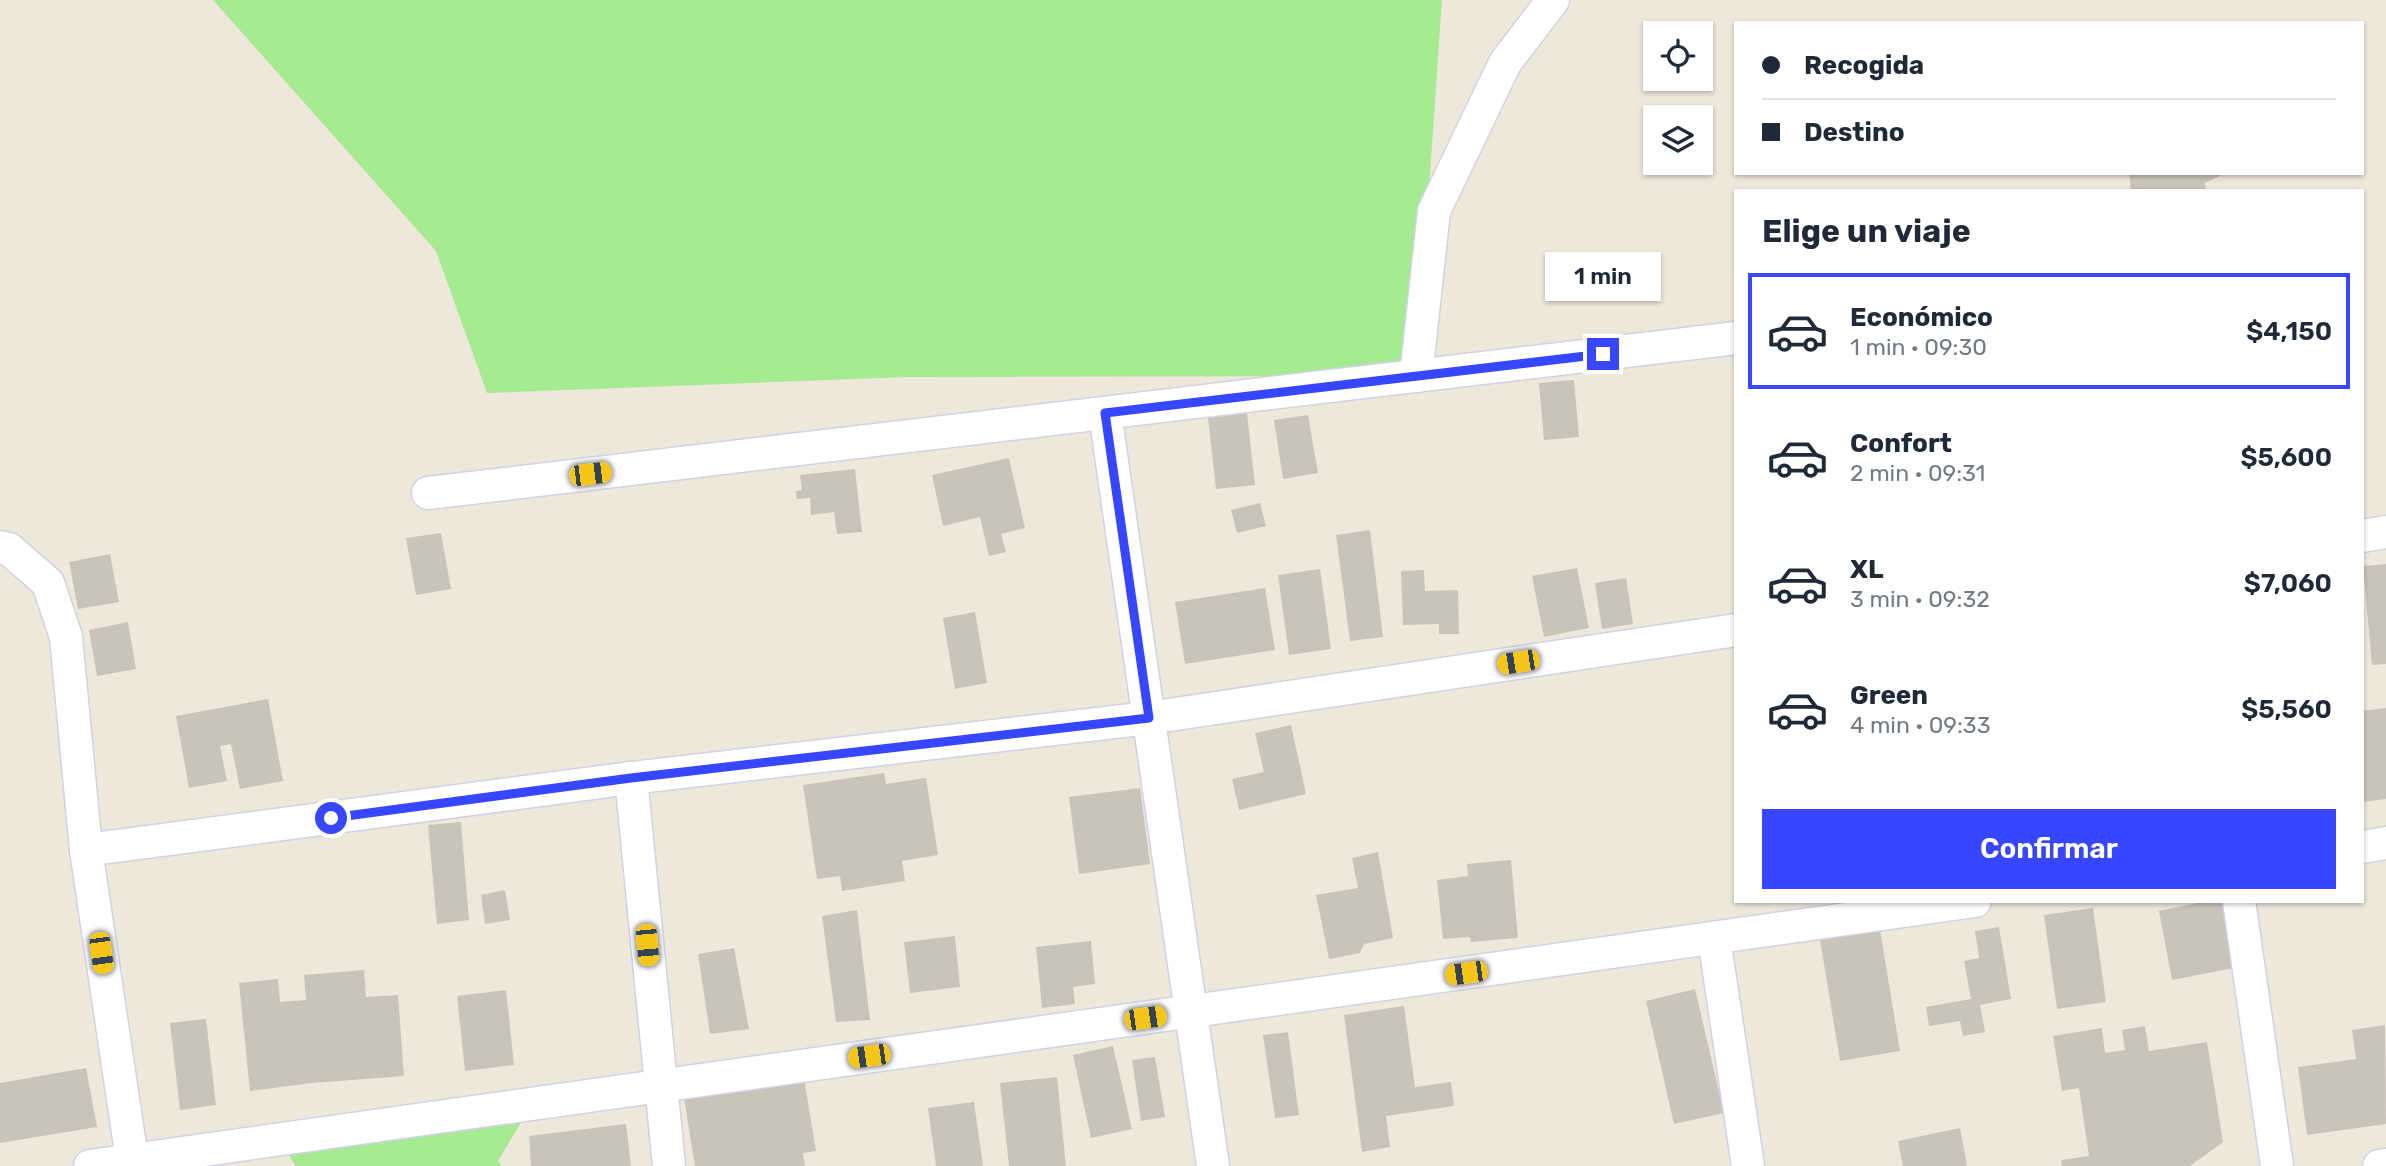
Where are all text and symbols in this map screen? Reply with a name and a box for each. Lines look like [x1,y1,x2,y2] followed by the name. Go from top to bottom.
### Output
[1643,21,1713,175] map controls
[1643,21,1713,91] button: locate
[1804,50,1924,81] text: Recogida
[1643,105,1713,175] button: layers
[1804,117,1905,148] text: Destino
[1762,212,1971,250] text: Elige un viaje
[1545,252,1661,302] callout: 1 min
[1574,262,1632,290] text: 1 min
[1766,300,1829,363] icon: car
[1850,302,1993,333] text: Económico
[2246,316,2332,347] text: $4,150
[1850,333,1987,361] text: 1 min · 09:30
[1587,338,1619,370] route end
[1766,426,1829,489] icon: car
[1850,428,1952,459] text: Confort
[2240,442,2332,473] text: $5,600
[1850,459,1985,487] text: 2 min · 09:31
[568,461,613,487] car
[1766,552,1829,615] icon: car
[1850,554,1883,585] text: XL
[2244,568,2332,599] text: $7,060
[1850,585,1990,613] text: 3 min · 09:32
[1496,648,1541,676] car
[1766,678,1829,741] icon: car
[1850,680,1928,711] text: Green
[2241,694,2332,725] text: $5,560
[1850,711,1991,739] text: 4 min · 09:33
[315,802,347,834] route start
[1762,809,2336,889] button: Confirmar
[635,923,660,967] car
[88,931,115,975] car
[1444,960,1489,986] car
[1123,1005,1168,1031] car
[847,1043,892,1069] car

